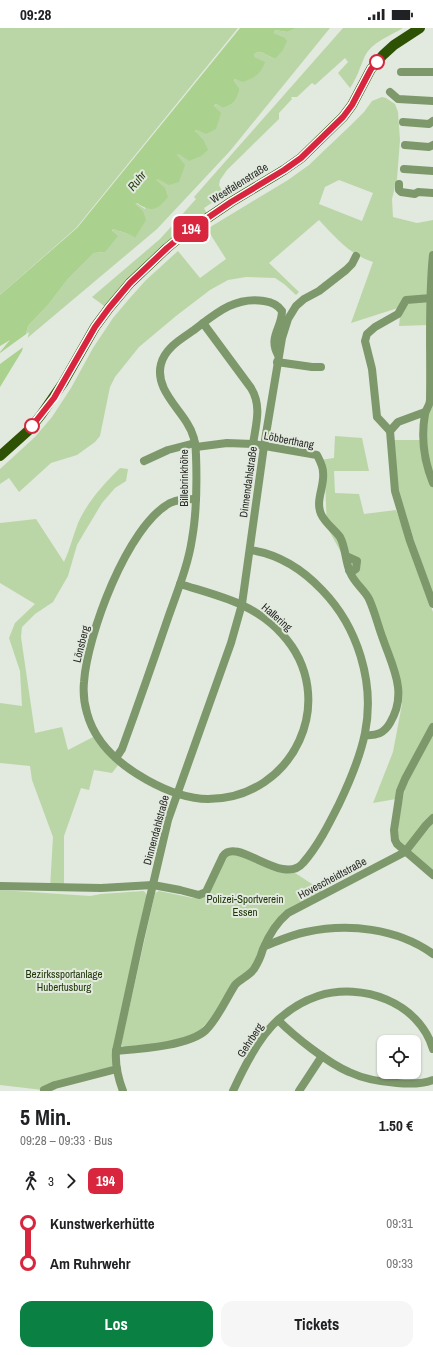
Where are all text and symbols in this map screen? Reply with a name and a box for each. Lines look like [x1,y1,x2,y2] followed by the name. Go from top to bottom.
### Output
[20,4,51,25] text: 09:28
[369,54,385,70] unlabelled marker
[208,160,270,206] street label: Westfalenstraße
[124,167,150,194] water label: Ruhr
[168,216,214,242] line badge: 194
[181,220,201,238] text: 194
[24,418,40,434] unlabelled marker
[263,428,315,452] street label: Löbberthang
[236,446,260,518] street label: Dinnendahlstraße
[177,449,191,507] street label: Billebrinkhöhe
[259,600,295,634] street label: Hallering
[70,624,92,664] street label: Lönsberg
[140,794,172,866] street label: Dinnendahlstraße
[295,854,369,902] street label: Hovescheidtstraße
[206,892,284,919] park label: Polizei-Sportverein Essen
[25,967,103,994] park label: Bezirkssportanlage Hubertusburg
[234,1020,266,1060] street label: Gehrberg
[377,1035,421,1079] map controls
[377,1035,421,1079] button: locate
[20,1102,71,1132] text: 5 Min.
[379,1115,413,1136] text: 1.50 €
[20,1132,112,1149] text: 09:28 – 09:33 · Bus
[20,1170,42,1192] icon: walk
[60,1170,82,1192] icon: forward
[96,1172,115,1190] text: 194
[48,1173,54,1190] text: 3
[50,1213,155,1234] text: Kunstwerkerhütte
[386,1215,413,1232] text: 09:31
[50,1253,131,1274] text: Am Ruhrwehr
[386,1255,413,1272] text: 09:33
[20,1301,213,1347] button: Los
[221,1301,413,1347] button: Tickets

